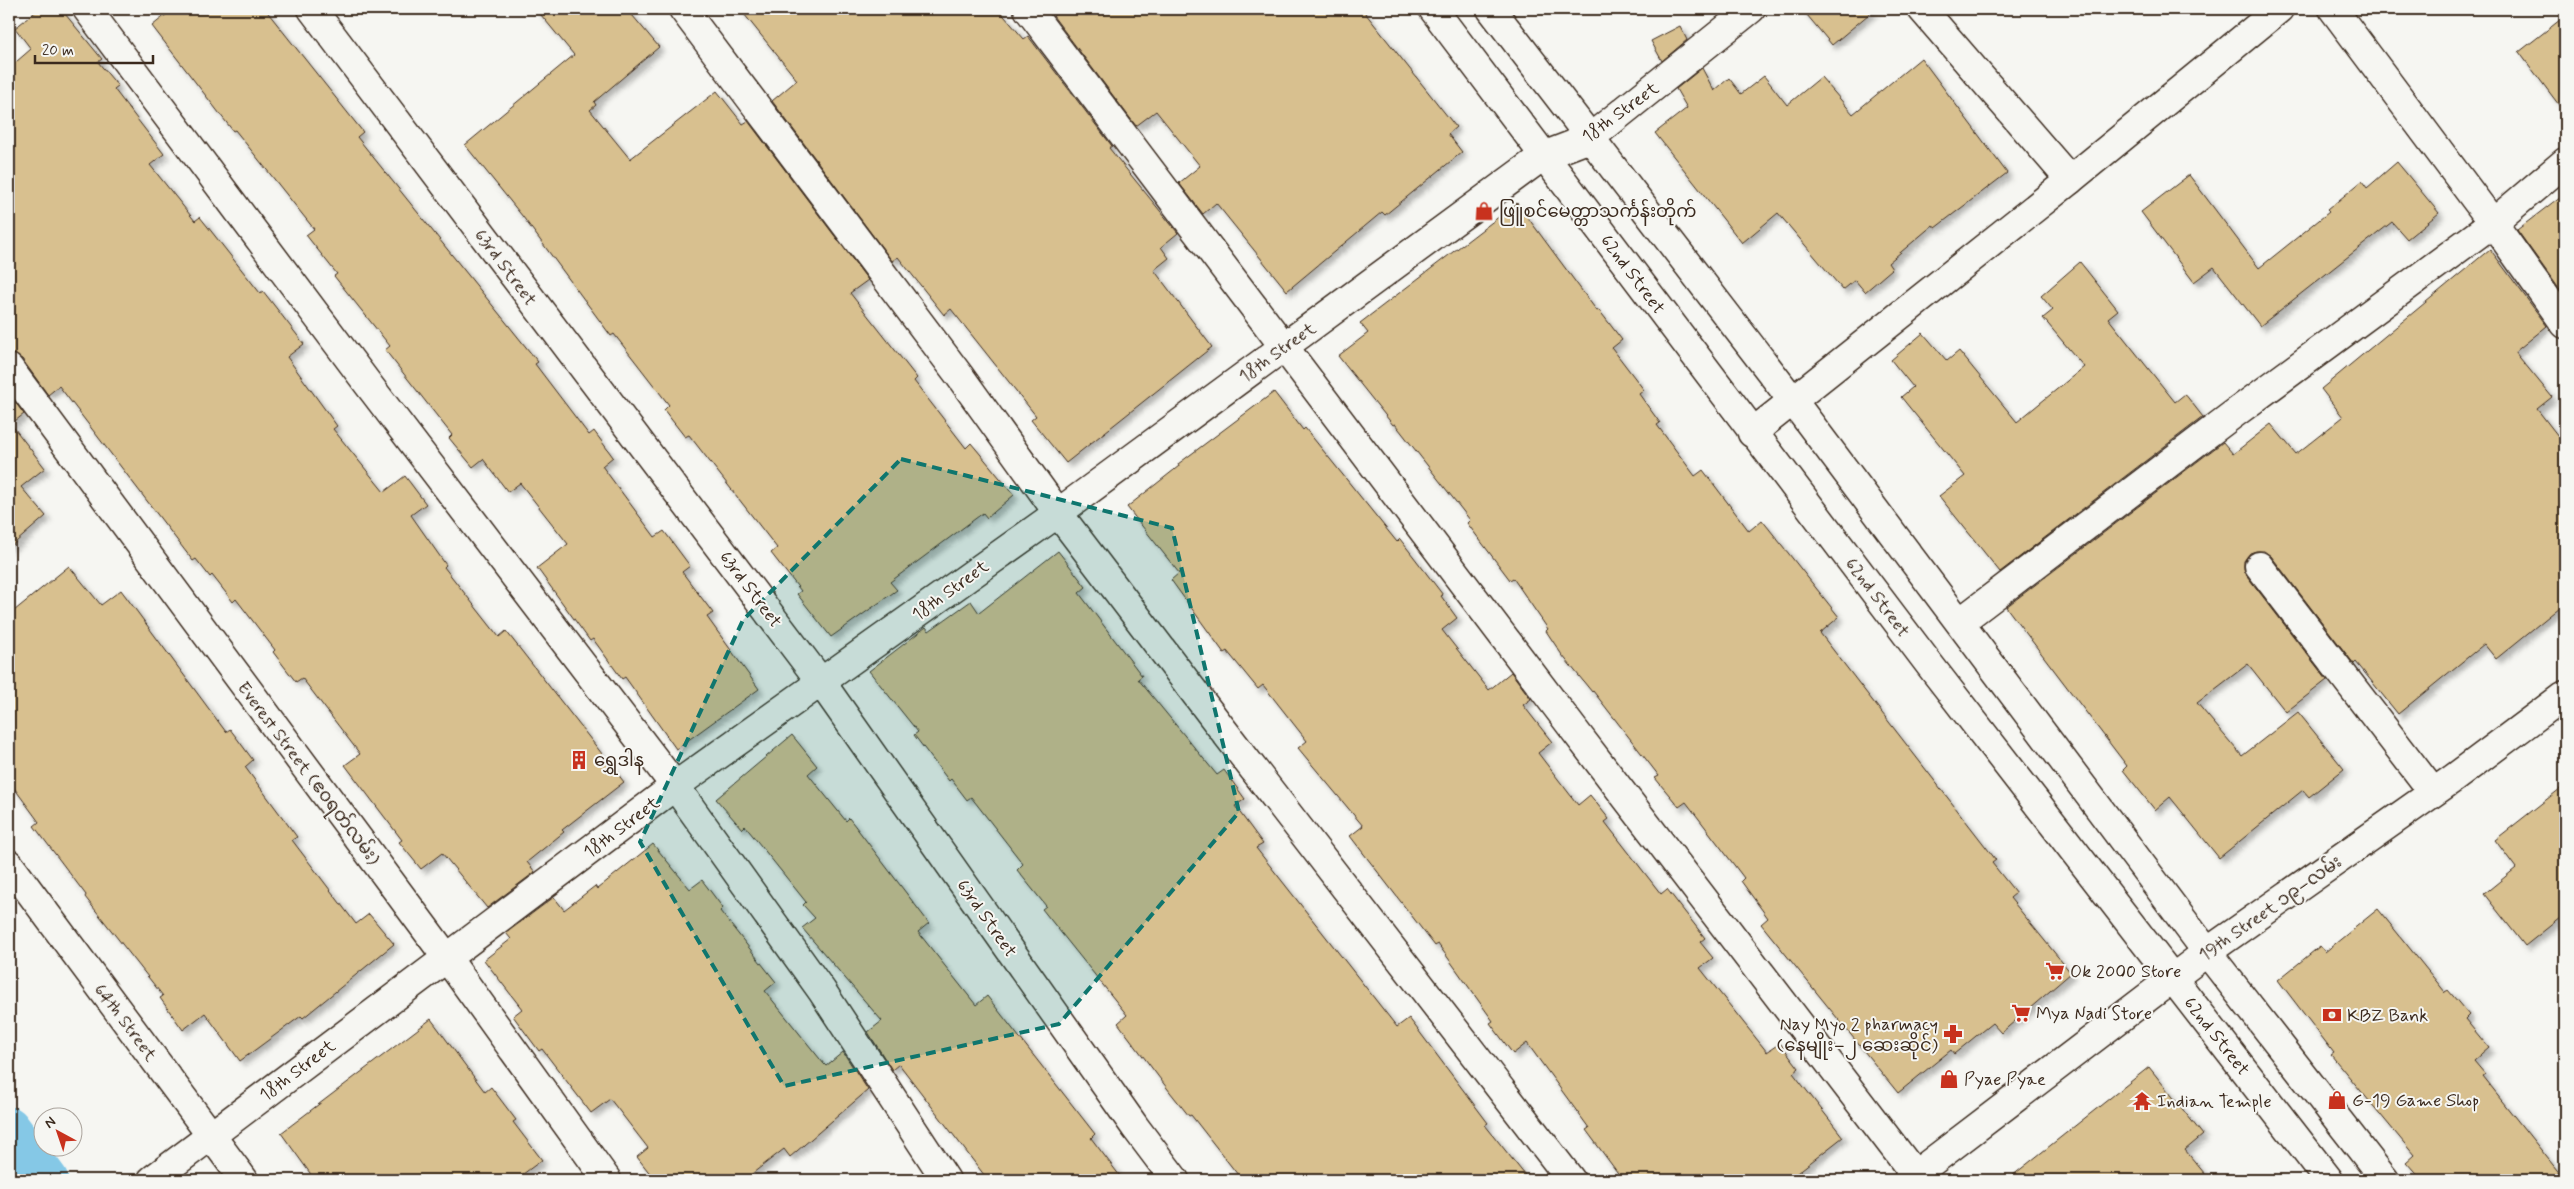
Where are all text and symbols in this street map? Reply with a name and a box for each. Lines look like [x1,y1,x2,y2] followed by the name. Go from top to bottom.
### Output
[35,32,152,64] scale bar
[42,41,74,61] text: 20 m
[1577,77,1664,149] street label: 18th Street
[1499,197,1697,226] place label: ဖြူစင်မေတ္တာသင်္ကန်းတိုက်
[1473,200,1495,222] shop icon: ဖြူစင်မေတ္တာသင်္ကန်းတိုက်
[468,224,542,311] street label: 63rd Street
[1594,230,1670,319] street label: 62nd Street
[1234,317,1321,389] street label: 18th Street
[713,546,787,633] street label: 63rd Street
[1839,553,1915,642] street label: 62nd Street
[907,555,994,627] street label: 18th Street
[230,676,387,872] street label: Everest Street (ဧ၀ရတ်လမ်း)
[594,748,644,775] place label: ရွှေဒါန
[568,749,590,771] building icon: ရွှေဒါန
[579,791,665,864] street label: 18th Street
[2193,849,2348,969] street label: 19th Street ၁၉−လမ်း
[950,875,1022,962] street label: 63rd Street
[2044,960,2066,982] supermarket icon: Ok 2000 Store
[2070,960,2181,984] place label: Ok 2000 Store
[88,979,163,1067] street label: 64th Street
[2178,992,2255,1081] street label: 62nd Street
[2010,1002,2032,1024] supermarket icon: Mya Nadi Store
[2036,1002,2152,1026] place label: Mya Nadi Store
[2321,1004,2343,1026] bank icon: KBZ Bank
[2347,1004,2428,1028] place label: KBZ Bank
[1777,1013,1939,1060] place label: Nay Myo 2 pharmacy (နေမျိုး−၂ ဆေးဆိုင်)
[1942,1023,1964,1045] pharmacy icon: Nay Myo 2 pharmacy (နေမျိုး−၂ ဆေးဆိုင်)
[255,1034,341,1107] street label: 18th Street
[1938,1068,1960,1090] shop icon: Pyae Pyae
[1964,1068,2046,1092] place label: Pyae Pyae
[2326,1089,2348,1111] shop icon: G-19 Game Shop
[2352,1089,2479,1113] place label: G-19 Game Shop
[2131,1090,2153,1112] temple icon: Indian Temple
[2157,1090,2272,1114] place label: Indian Temple
[32,1106,82,1156] north arrow
[41,1113,60,1133] text: N

